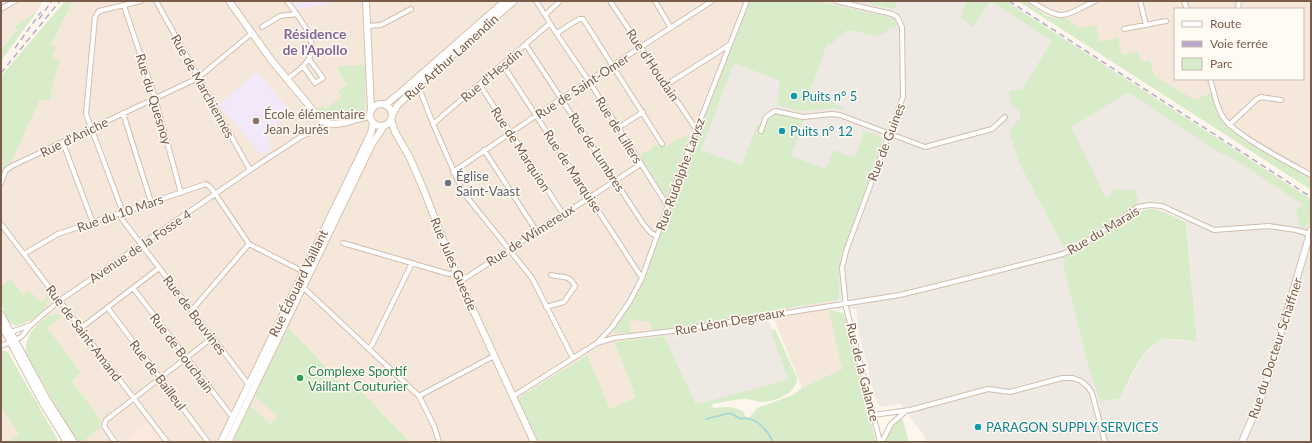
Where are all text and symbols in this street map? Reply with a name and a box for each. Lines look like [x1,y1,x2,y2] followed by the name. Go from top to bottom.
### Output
[1174,8,1304,80] legend
[401,11,501,103] street label: Rue Arthur Lamendin
[1210,16,1241,31] text: Route
[282,25,348,58] district label: Résidence de l'Apollo
[623,26,683,104] street label: Rue d'Houdain
[168,31,238,141] street label: Rue de Marchiennes
[1210,36,1268,51] text: Voie ferrée
[457,45,525,105] street label: Rue d'Hesdin
[532,50,632,122] street label: Rue de Saint-Omer
[133,52,176,147] street label: Rue du Quesnoy
[1210,56,1233,71] text: Parc
[802,88,857,104] place label: Puits n° 5
[789,91,799,101] marker: Puits n° 5
[592,94,646,167] street label: Rue de Lillers
[864,100,908,183] street label: Rue de Guines
[488,104,554,194] street label: Rue de Marquion
[264,106,365,137] place label: École élémentaire Jean Jaurès
[565,109,629,195] street label: Rue de Lumbres
[37,114,111,160] street label: Rue d'Aniche
[652,115,708,233] street label: Rue Rudolphe Larysz
[251,116,261,126] marker: École élémentaire Jean Jaurès
[790,123,853,139] place label: Puits n° 12
[540,126,606,216] street label: Rue de Marquise
[777,126,787,136] marker: Puits n° 12
[456,168,520,199] place label: Église Saint-Vaast
[443,178,453,188] marker: Église Saint-Vaast
[75,191,166,235] street label: Rue du 10 Mars
[483,200,577,269] street label: Rue de Wimereux
[1064,202,1142,258] street label: Rue du Marais
[86,206,195,286] street label: Avenue de la Fosse 4
[427,215,481,313] street label: Rue Jules Guesde
[265,226,331,339] street label: Rue Édouard Vaillant
[160,272,230,358] street label: Rue de Bouvines
[1245,275,1305,421] street label: Rue du Docteur Schaffner
[43,282,125,384] street label: Rue de Saint-Amand
[674,303,787,339] street label: Rue Léon Degreaux
[147,310,217,396] street label: Rue de Bouchain
[843,321,883,423] street label: Rue de la Galance
[126,337,190,413] street label: Rue de Bailleul
[308,363,408,394] place label: Complexe Sportif Vaillant Couturier
[295,373,305,383] marker: Complexe Sportif Vaillant Couturier
[986,419,1159,435] place label: PARAGON SUPPLY SERVICES
[973,422,983,432] marker: PARAGON SUPPLY SERVICES

